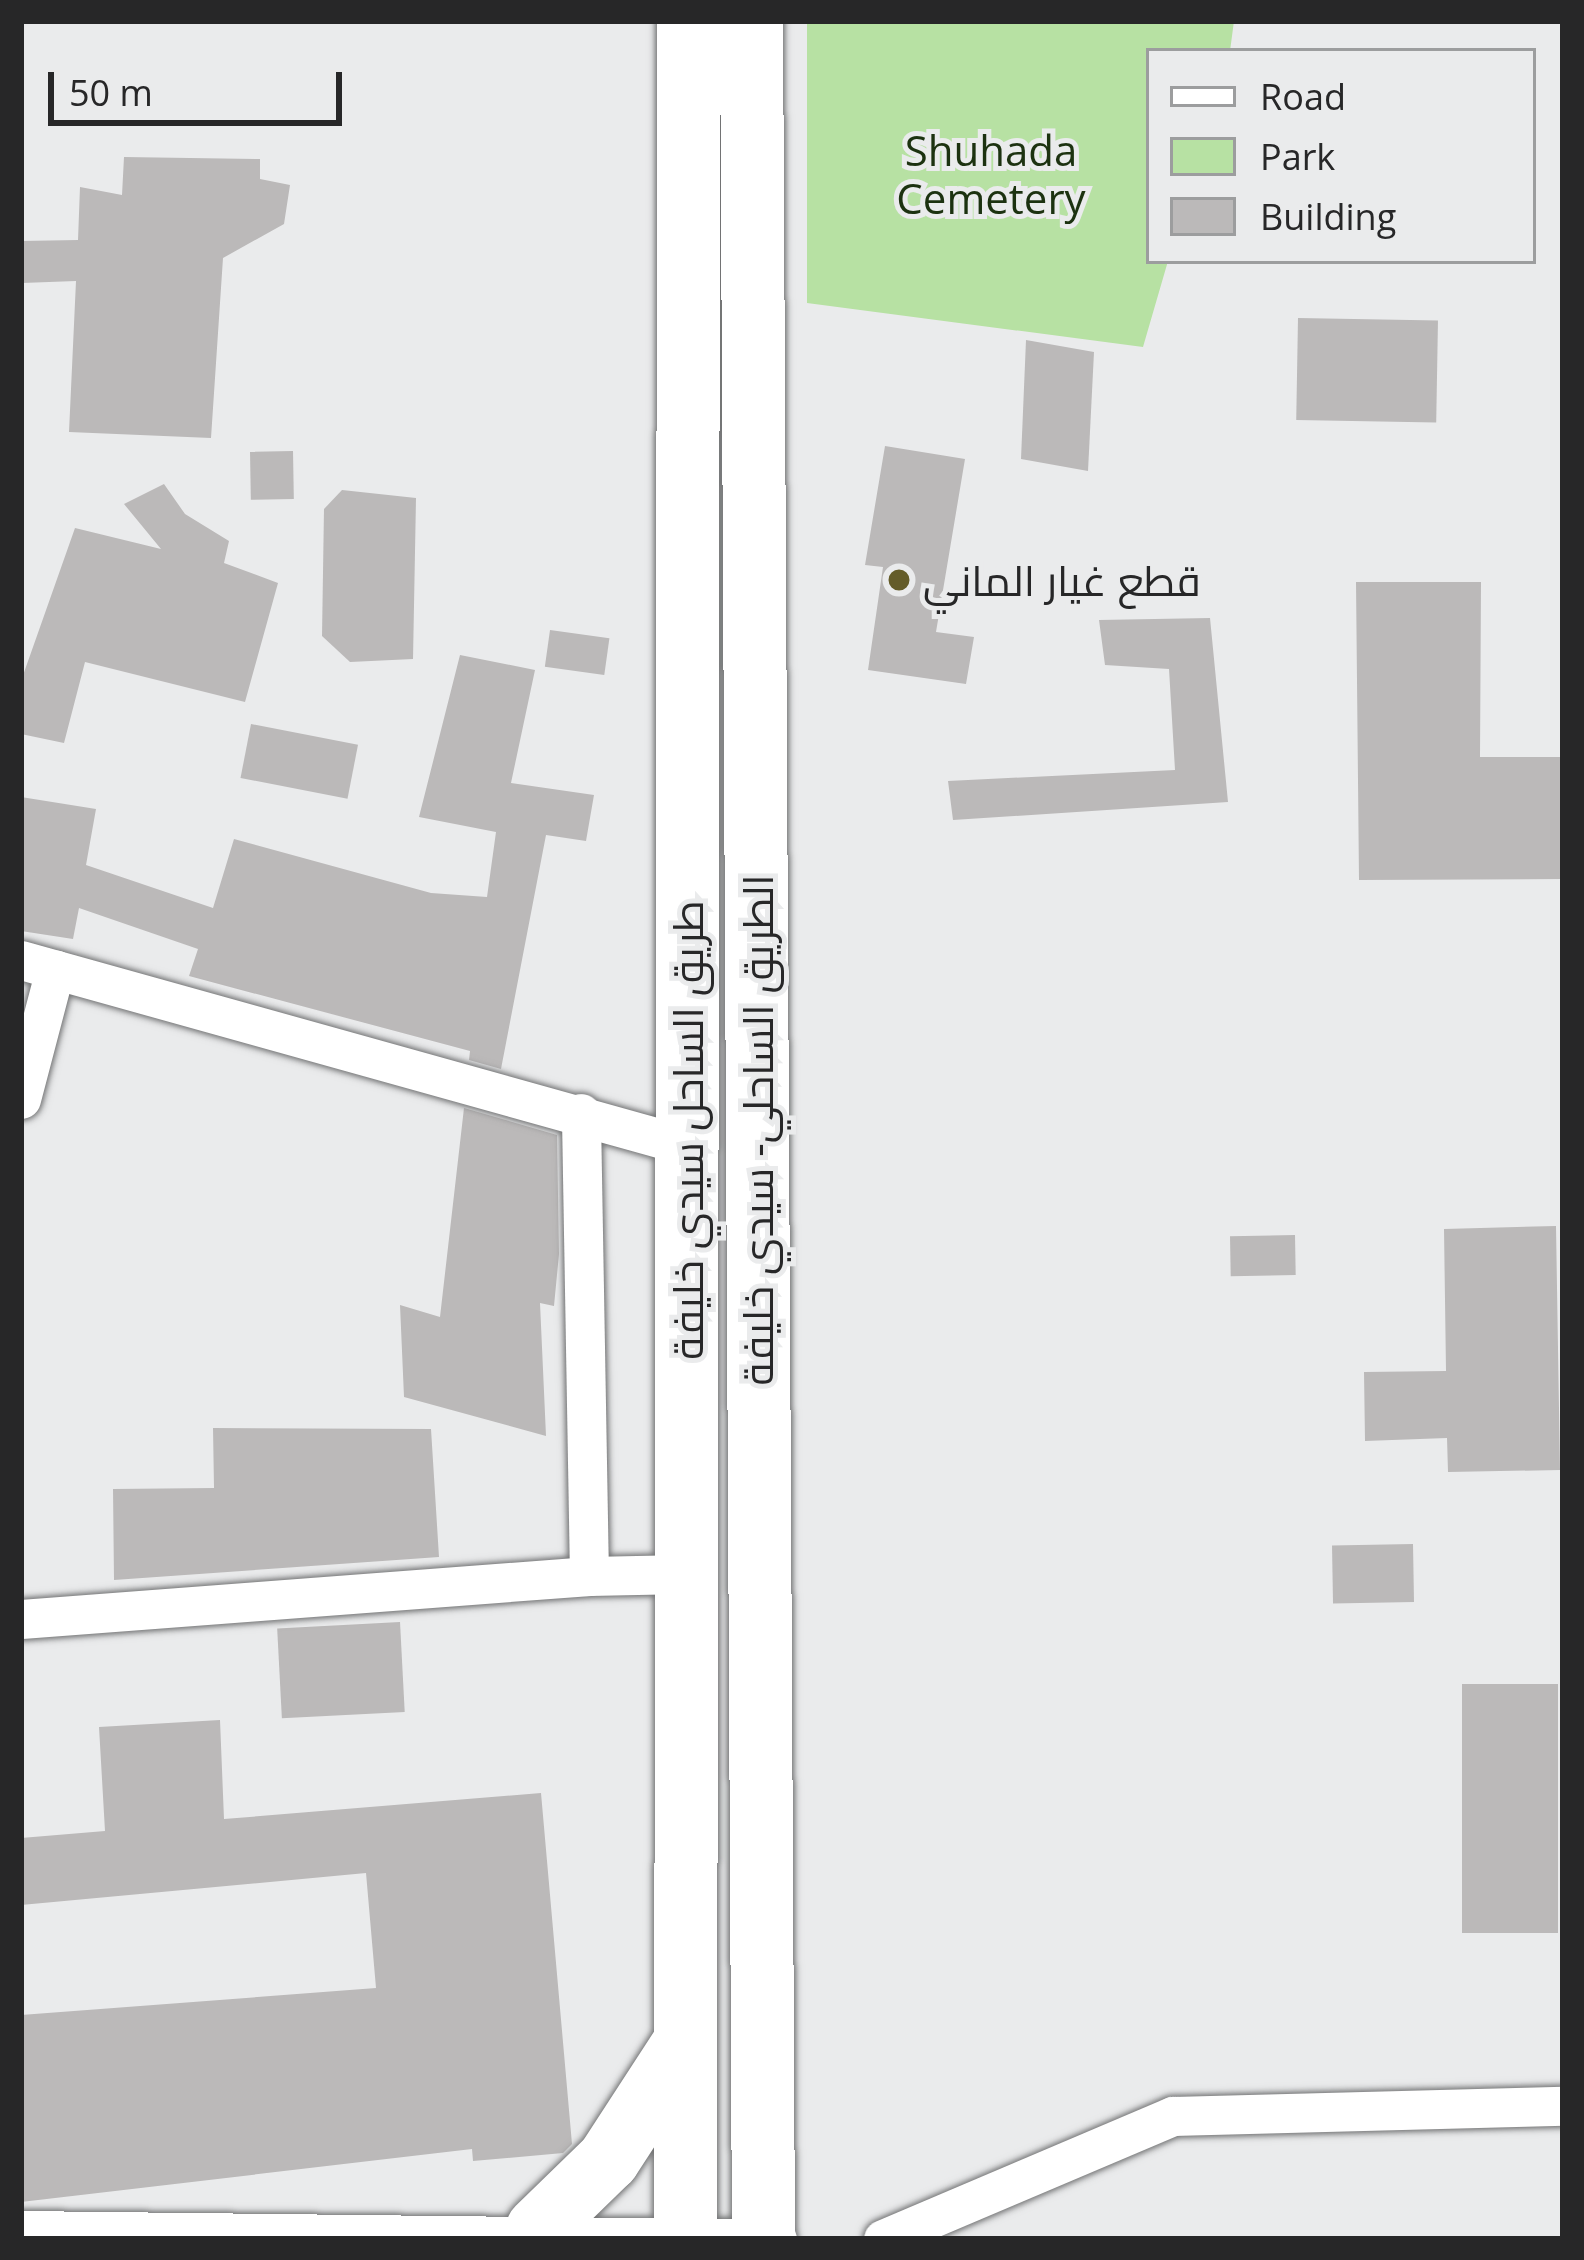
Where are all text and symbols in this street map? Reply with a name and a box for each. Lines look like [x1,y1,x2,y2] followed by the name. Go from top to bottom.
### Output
[54,48,348,122] scale bar
[1146,48,1536,264] legend
[69,68,153,117] text: 50 m
[1260,72,1346,121] text: Road
[896,125,1086,224] park label: Shuhada Cemetery
[1260,132,1335,181] text: Park
[1260,192,1396,241] text: Building
[923,555,1201,605] place label: قطع غيار الماني
[886,567,912,593] marker: قطع غيار الماني
[732,874,782,1386] street label: الطريق الساحلي- سيدي خليفة
[662,900,712,1360] street label: طريق الساحل سيدي خليفة

